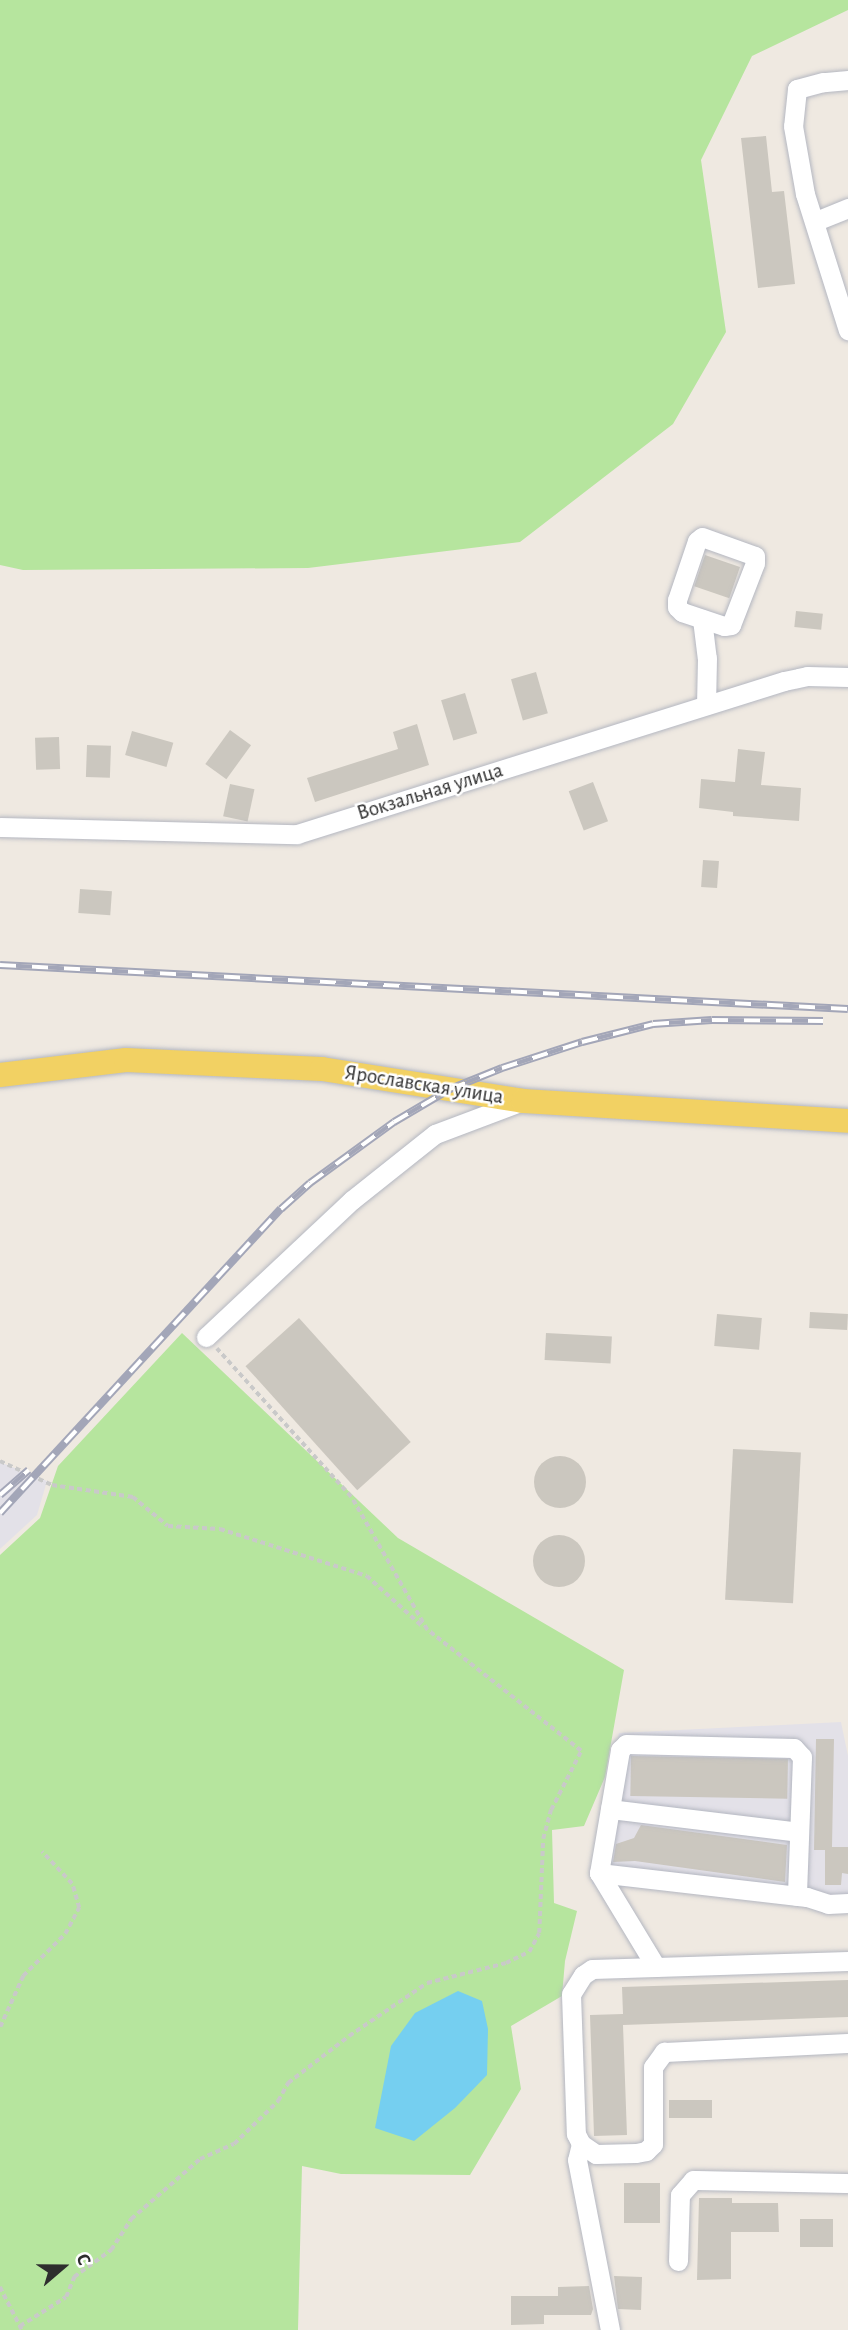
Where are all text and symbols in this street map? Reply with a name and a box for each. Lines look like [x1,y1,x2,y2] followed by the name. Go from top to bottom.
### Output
[354,758,506,826] street label: Вокзальная улица
[343,1060,505,1110] street label: Ярославская улица
[28,2232,98,2302] north arrow
[72,2251,94,2268] text: С

